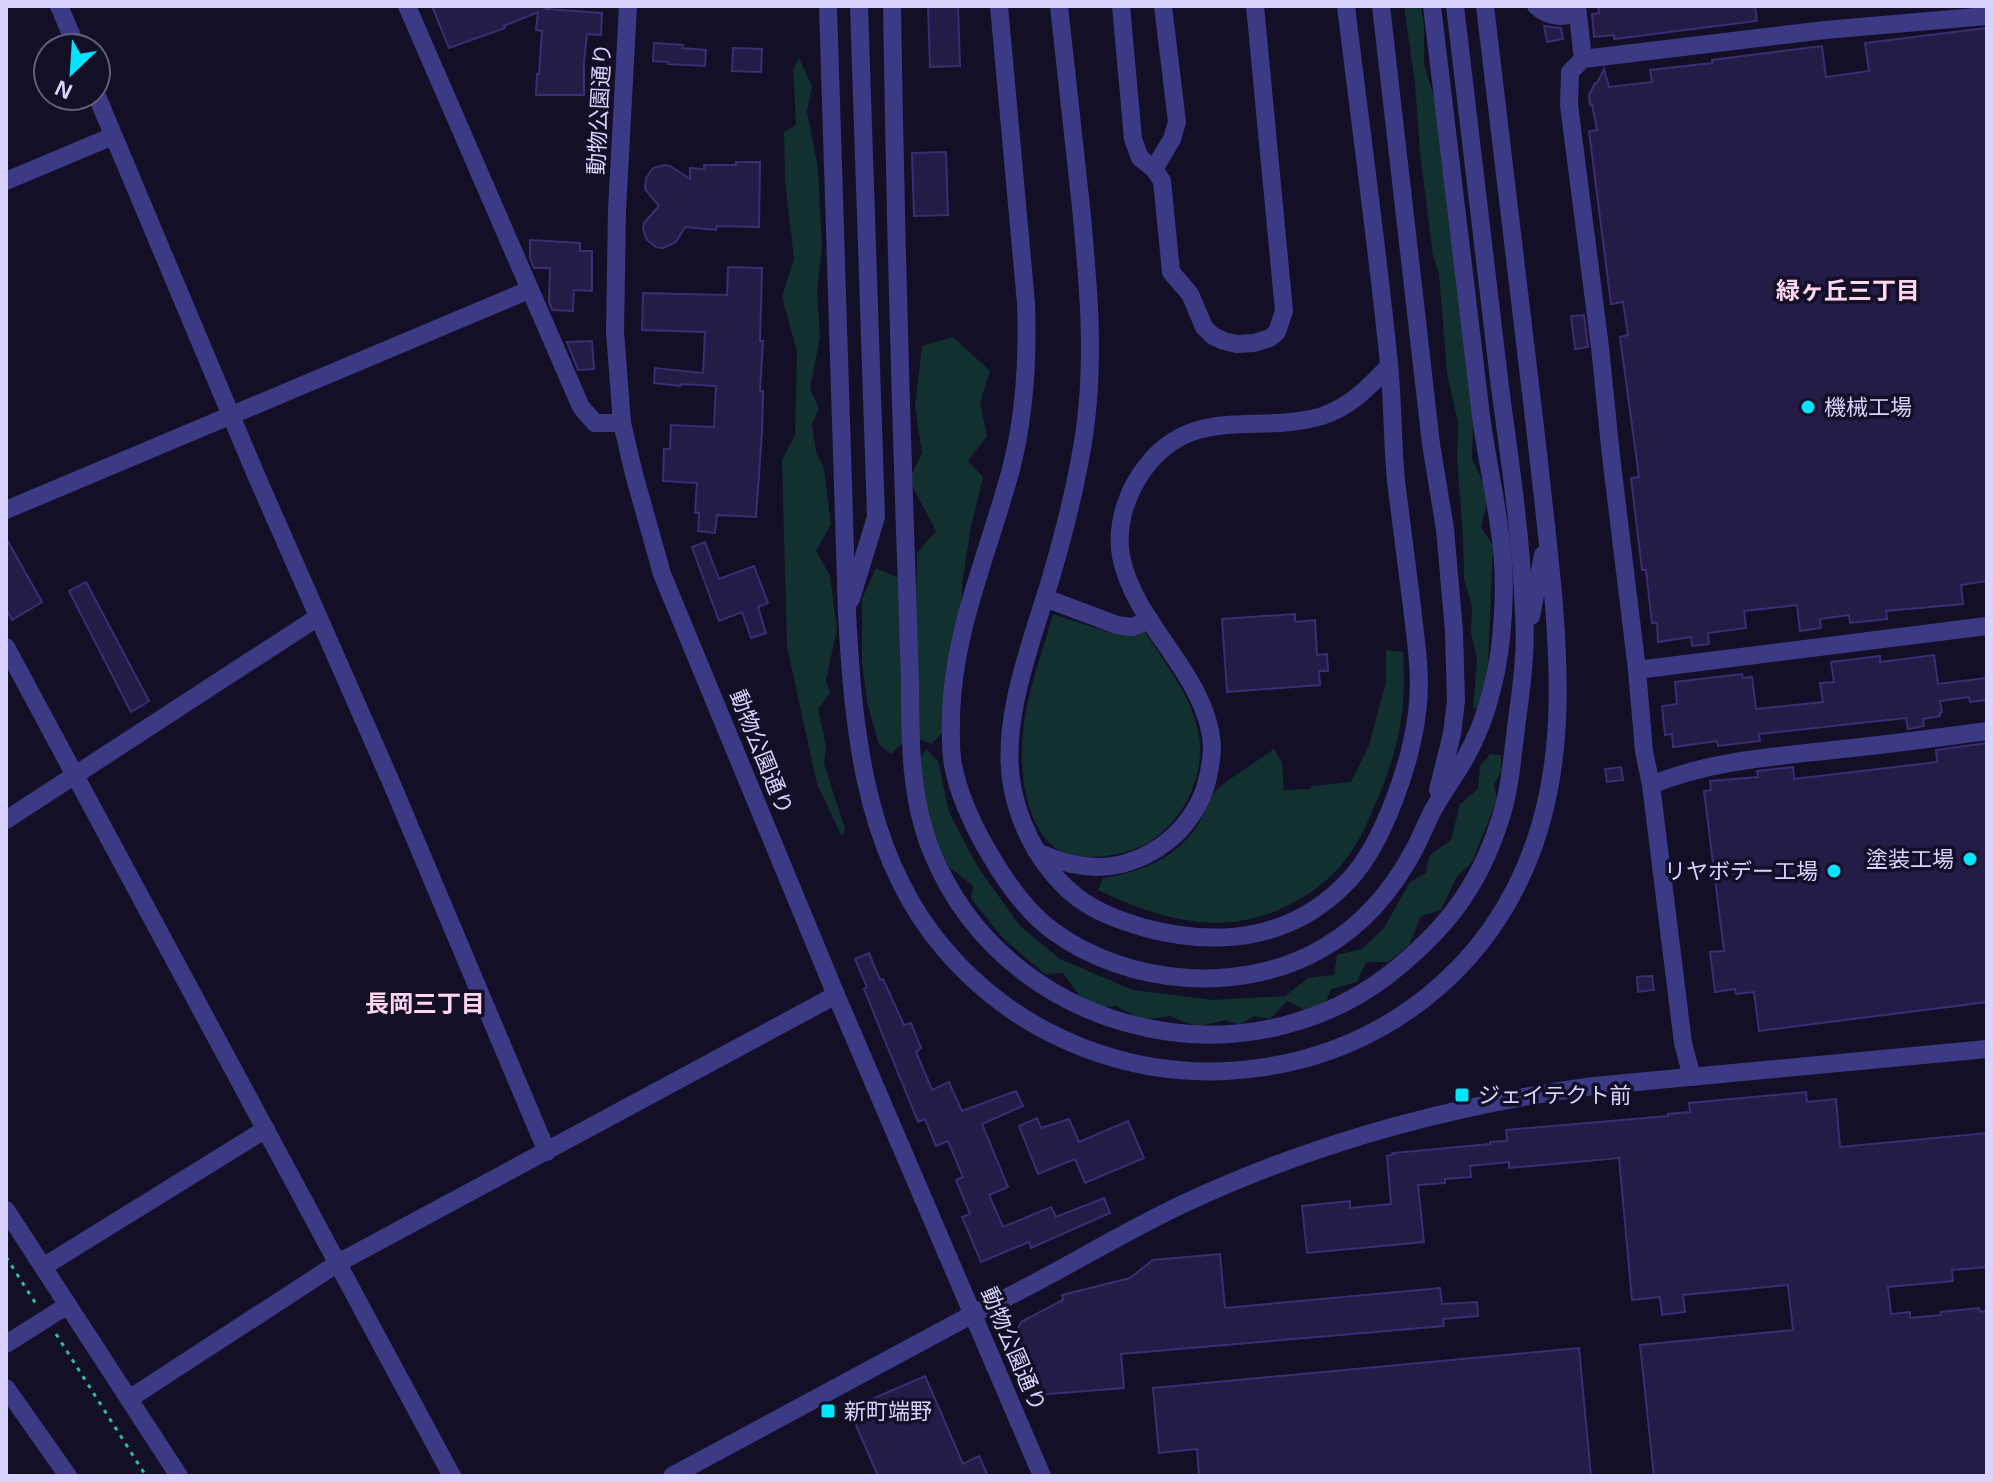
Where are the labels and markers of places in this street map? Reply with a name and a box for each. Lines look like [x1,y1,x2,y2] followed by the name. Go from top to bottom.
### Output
[1824,395,1912,420] place label: 機械工場
[1799,398,1817,416] marker: 機械工場
[1866,847,1954,872] place label: 塗装工場
[1961,850,1979,868] marker: 塗装工場
[1664,859,1818,884] place label: リヤボデー工場
[1825,862,1843,880] marker: リヤボデー工場
[1478,1083,1632,1108] place label: ジェイテクト前
[1453,1086,1471,1104] marker: ジェイテクト前
[844,1399,932,1424] place label: 新町端野
[819,1402,837,1420] marker: 新町端野

